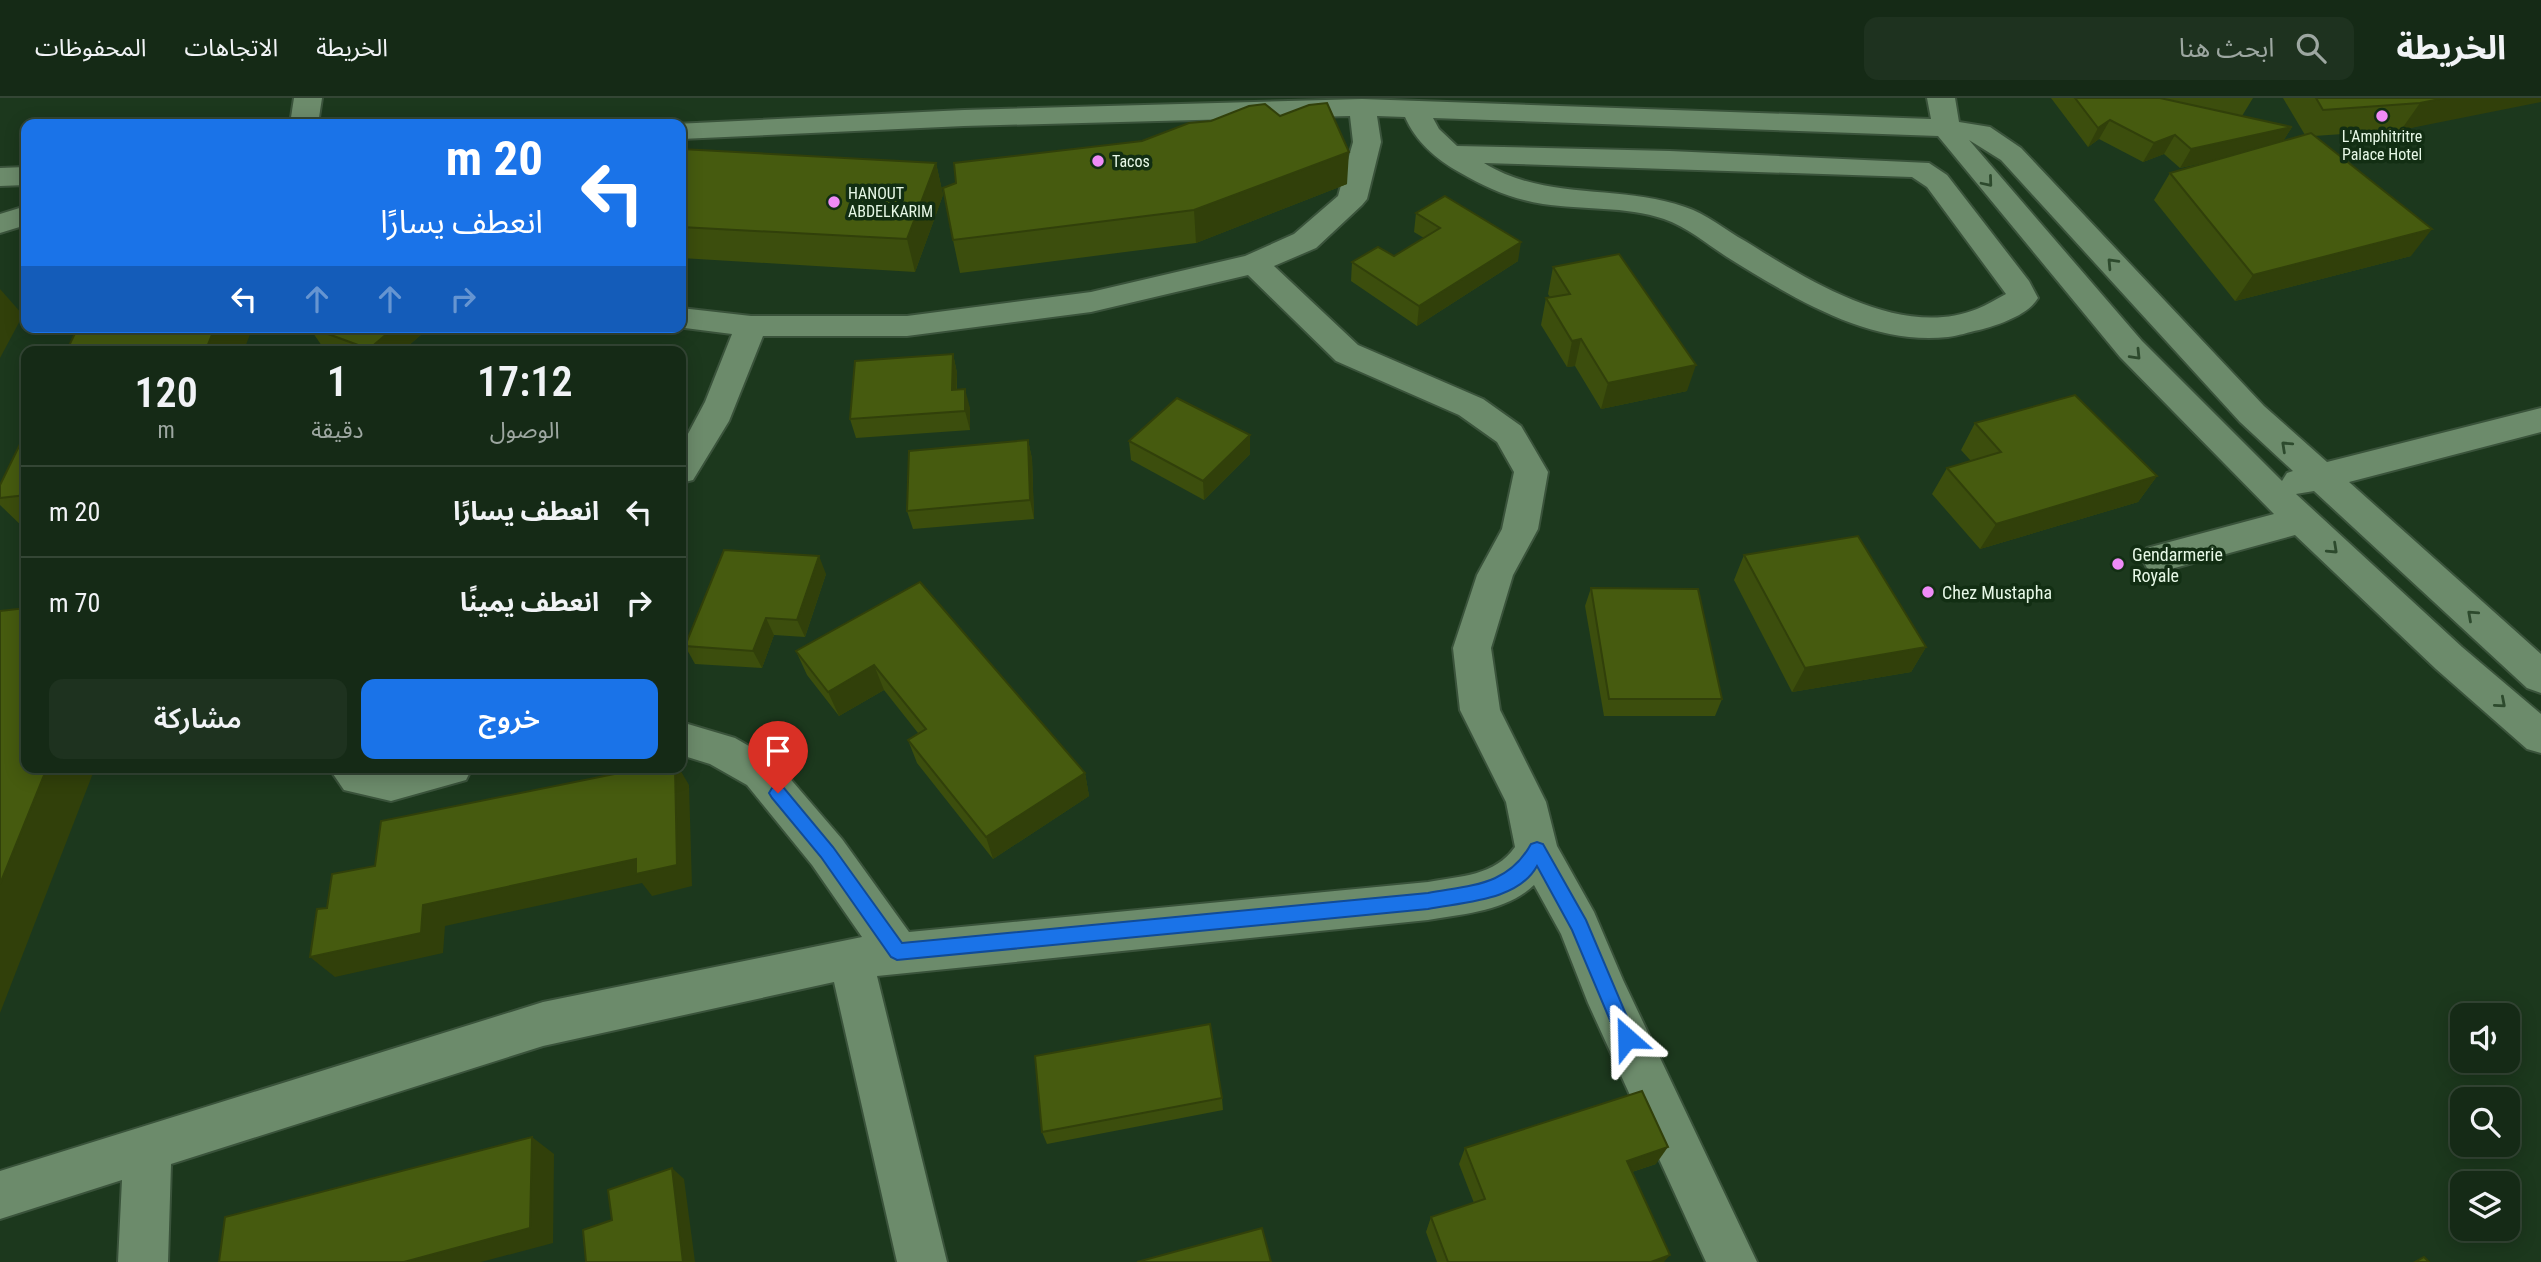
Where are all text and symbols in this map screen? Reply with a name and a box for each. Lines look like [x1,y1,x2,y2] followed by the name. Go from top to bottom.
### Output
[1864,17,2354,80] search box
[2396,28,2506,67] text: الخريطة
[2292,29,2330,67] icon: search
[2179,33,2274,63] text: ابحث هنا
[35,34,146,62] text: المحفوظات
[184,34,278,62] text: الاتجاهات
[316,34,388,62] text: الخريطة
[2374,108,2390,124] marker: L'Amphitritre Palace Hotel
[2342,127,2422,164] place label: L'Amphitritre Palace Hotel
[446,130,543,187] text: 20 m
[567,147,658,238] icon: left
[1112,152,1150,171] place label: Tacos
[1090,153,1106,169] marker: Tacos
[1980,174,1992,187] one-way arrow
[848,184,933,221] place label: HANOUT ABDELKARIM
[826,194,842,210] marker: HANOUT ABDELKARIM
[380,203,543,241] text: انعطف يسارًا
[2108,258,2120,271] one-way arrow
[225,280,263,318] icon: left
[298,280,336,318] icon: ahead
[371,280,409,318] icon: ahead
[444,280,482,318] icon: right
[2128,347,2141,360] one-way arrow
[327,357,348,406] text: 1
[477,357,573,406] text: 17:12
[134,368,198,417] text: 120
[157,417,175,444] text: m
[311,417,364,444] text: دقيقة
[490,417,560,444] text: الوصول
[2281,441,2294,454] one-way arrow
[620,493,658,531] icon: left
[453,496,599,526] text: انعطف يسارًا
[49,497,100,527] text: 20 m
[2325,540,2338,553] one-way arrow
[2132,544,2223,586] place label: Gendarmerie Royale
[2110,556,2126,572] marker: Gendarmerie Royale
[1942,582,2052,603] place label: Chez Mustapha
[620,584,658,622] icon: right
[1920,584,1936,600] marker: Chez Mustapha
[460,587,599,617] text: انعطف يمينًا
[49,588,100,618] text: 70 m
[2467,611,2480,624] one-way arrow
[49,679,347,759] button: مشاركة
[361,679,658,759] button: خروج
[2492,695,2505,707] one-way arrow
[748,721,808,793] pin
[759,732,797,770] icon: arrive
[1590,1001,1664,1075] position arrow
[2450,1003,2520,1241] map controls
[2450,1003,2520,1073] button: sound
[2450,1087,2520,1157] button: search
[2450,1171,2520,1241] button: layers

